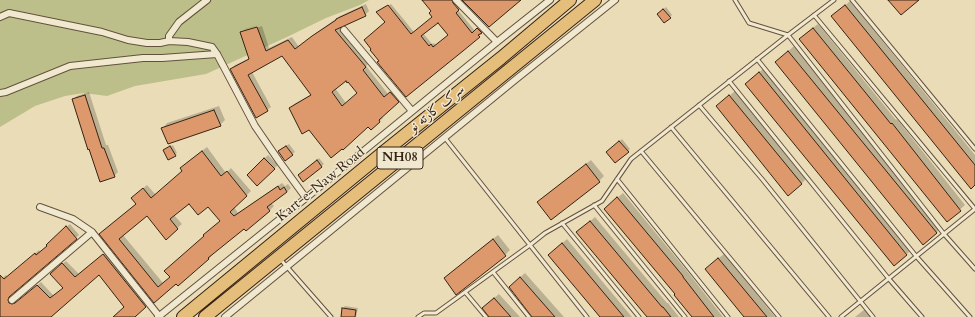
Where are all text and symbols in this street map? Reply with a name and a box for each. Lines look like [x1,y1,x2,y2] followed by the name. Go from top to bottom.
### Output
[406,81,468,137] street label: سرک کارته نو
[274,144,368,226] street label: Kart-e-Naw Road
[377,147,423,169] road number: NH08

